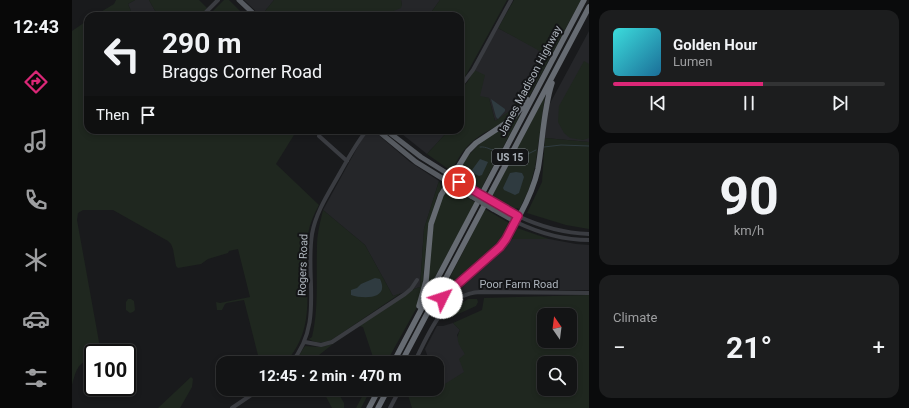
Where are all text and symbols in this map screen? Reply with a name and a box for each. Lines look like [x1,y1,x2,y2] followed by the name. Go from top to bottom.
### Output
[13,16,59,37] text: 12:43
[495,23,565,138] street label: James Madison Highway
[162,27,241,60] text: 290 m
[96,28,148,80] icon: left
[673,36,757,54] text: Golden Hour
[673,54,712,69] text: Lumen
[162,61,322,82] text: Braggs Corner Road
[22,68,50,96] icon: directions
[647,92,669,114] icon: previous
[738,92,760,114] icon: pause
[829,92,851,114] icon: next
[137,104,159,126] icon: arrive
[96,106,129,124] text: Then
[22,127,50,155] icon: music
[492,149,528,165] road number: US 15
[442,165,476,199] pin
[719,166,779,227] text: 90
[448,171,470,193] icon: arrive
[22,186,50,214] icon: phone
[734,223,764,238] text: km/h
[295,234,311,296] street label: Rogers Road
[22,246,50,274] icon: climate
[421,277,463,319] position arrow
[479,278,559,291] street label: Poor Farm Road
[22,305,50,333] icon: car
[537,308,577,348] north arrow
[537,308,577,396] map controls
[613,310,657,325] text: Climate
[726,330,772,365] text: 21°
[613,335,626,360] text: −
[873,335,885,360] text: +
[84,344,136,396] speed limit sign: 100
[537,356,577,396] button: search
[22,364,50,392] icon: filters
[259,367,401,385] text: 12:45 · 2 min · 470 m

